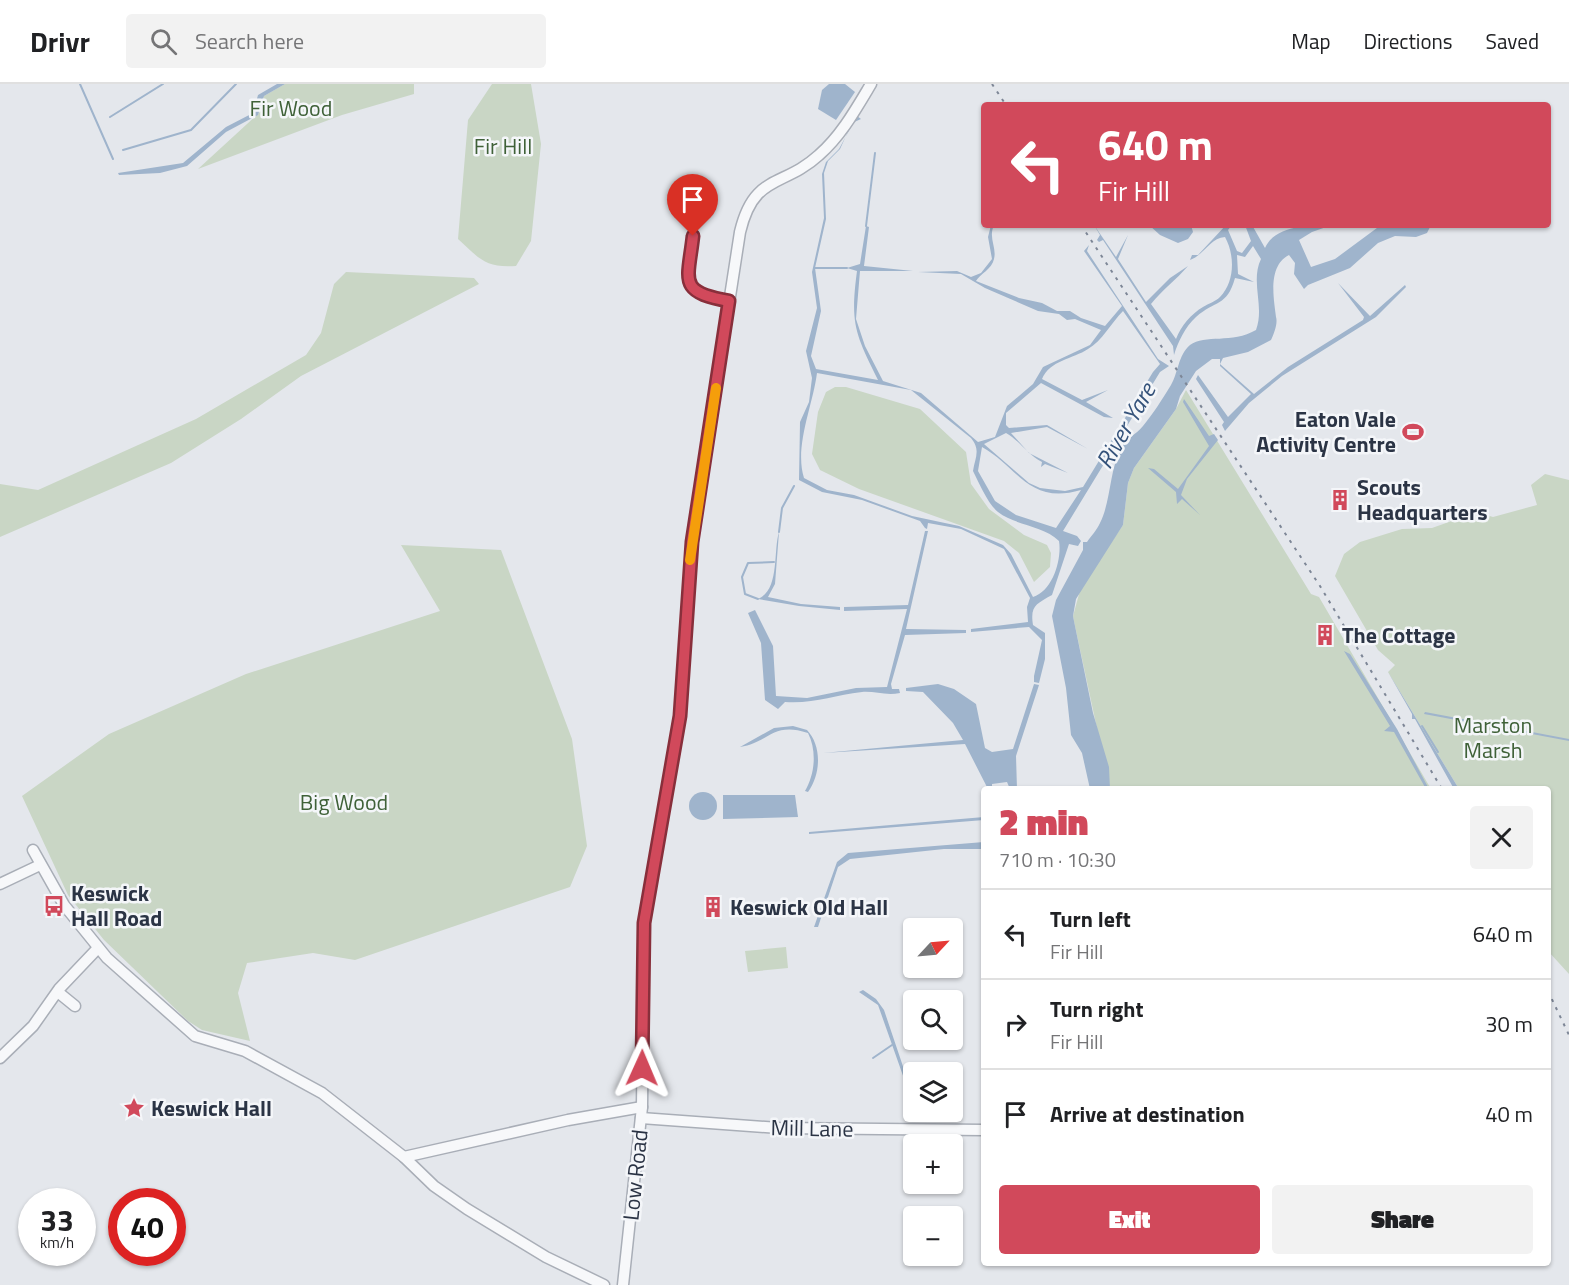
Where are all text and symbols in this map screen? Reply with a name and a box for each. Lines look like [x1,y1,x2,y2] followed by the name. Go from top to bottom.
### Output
[126,14,546,68] search box
[30,20,90,63] text: Drivr
[195,24,304,58] text: Search here
[147,25,180,58] icon: search
[1291,25,1331,57] text: Map
[1364,25,1453,57] text: Directions
[1486,25,1539,57] text: Saved
[250,91,332,125] park label: Fir Wood
[1098,112,1213,176] text: 640 m
[999,126,1077,204] icon: left
[474,129,532,163] park label: Fir Hill
[1098,170,1170,211] text: Fir Hill
[667,174,718,236] pin
[676,183,709,216] icon: arrive
[1086,374,1165,475] water label: River Yare
[1256,402,1396,461] place label: Eaton Vale Activity Centre
[1401,420,1425,444] sports icon: Eaton Vale Activity Centre
[1357,470,1488,529] place label: Scouts Headquarters
[1328,488,1352,512] building icon: Scouts Headquarters
[1342,618,1456,652] place label: The Cottage
[1313,623,1337,647] building icon: The Cottage
[1454,708,1532,767] park label: Marston Marsh
[300,785,388,819] park label: Big Wood
[999,794,1088,849] text: 2 min
[1470,806,1533,869] button: close
[999,844,1116,875] text: 710 m · 10:30
[71,876,162,935] place label: Keswick Hall Road
[730,890,888,924] place label: Keswick Old Hall
[42,894,66,918] bus stop icon: Keswick Hall Road
[701,895,725,919] building icon: Keswick Old Hall
[1050,902,1131,936] text: Turn left
[1473,917,1533,951] text: 640 m
[903,918,963,978] north arrow
[903,918,963,1266] map controls
[999,918,1032,951] icon: left
[1050,936,1103,967] text: Fir Hill
[903,990,963,1050] button: search
[1050,992,1144,1026] text: Turn right
[1485,1007,1533,1041] text: 30 m
[999,1008,1032,1041] icon: right
[1050,1026,1103,1057] text: Fir Hill
[610,1036,674,1100] position arrow
[903,1062,963,1122] button: layers
[151,1091,272,1125] place label: Keswick Hall
[122,1096,146,1120] place icon: Keswick Hall
[1050,1097,1245,1131] text: Arrive at destination
[1485,1097,1533,1131] text: 40 m
[999,1098,1032,1131] icon: arrive
[770,1110,854,1146] street label: Mill Lane
[613,1128,657,1222] street label: Low Road
[903,1134,963,1194] button: +
[999,1185,1260,1254] button: Exit
[1272,1185,1533,1254] button: Share
[108,1188,186,1266] speed limit sign: 40
[40,1197,74,1243] text: 33
[903,1206,963,1266] button: −
[40,1231,74,1254] text: km/h

